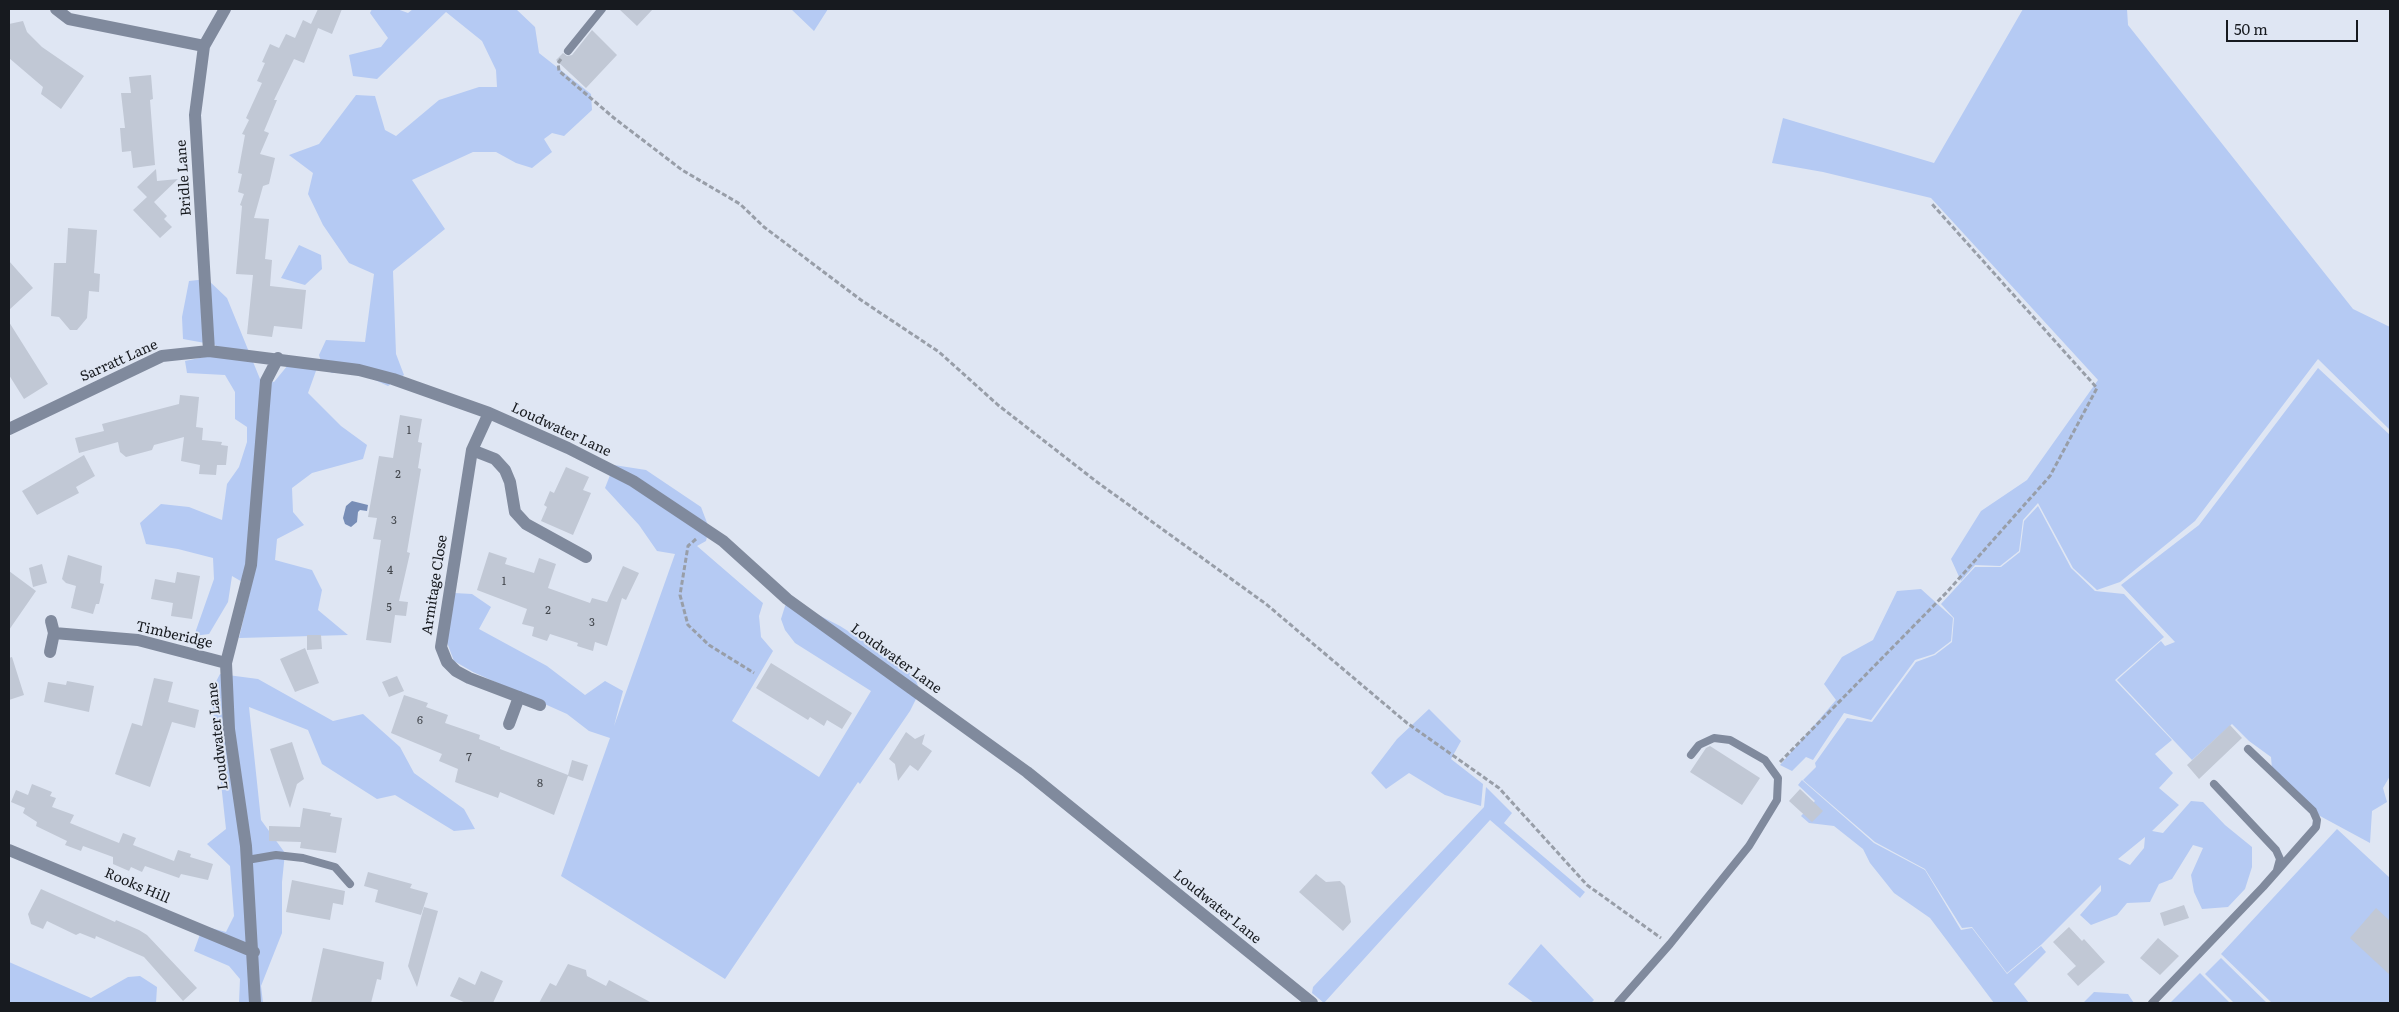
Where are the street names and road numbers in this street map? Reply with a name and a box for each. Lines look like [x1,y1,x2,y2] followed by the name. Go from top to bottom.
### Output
[173,139,195,217] street label: Bridle Lane
[78,336,160,386] street label: Sarratt Lane
[508,400,614,460] street label: Loudwater Lane
[419,534,451,636] street label: Armitage Close
[134,618,214,652] street label: Timberidge
[847,620,945,698] street label: Loudwater Lane
[204,681,232,791] street label: Loudwater Lane
[102,865,172,907] street label: Rooks Hill
[1170,866,1264,948] street label: Loudwater Lane

